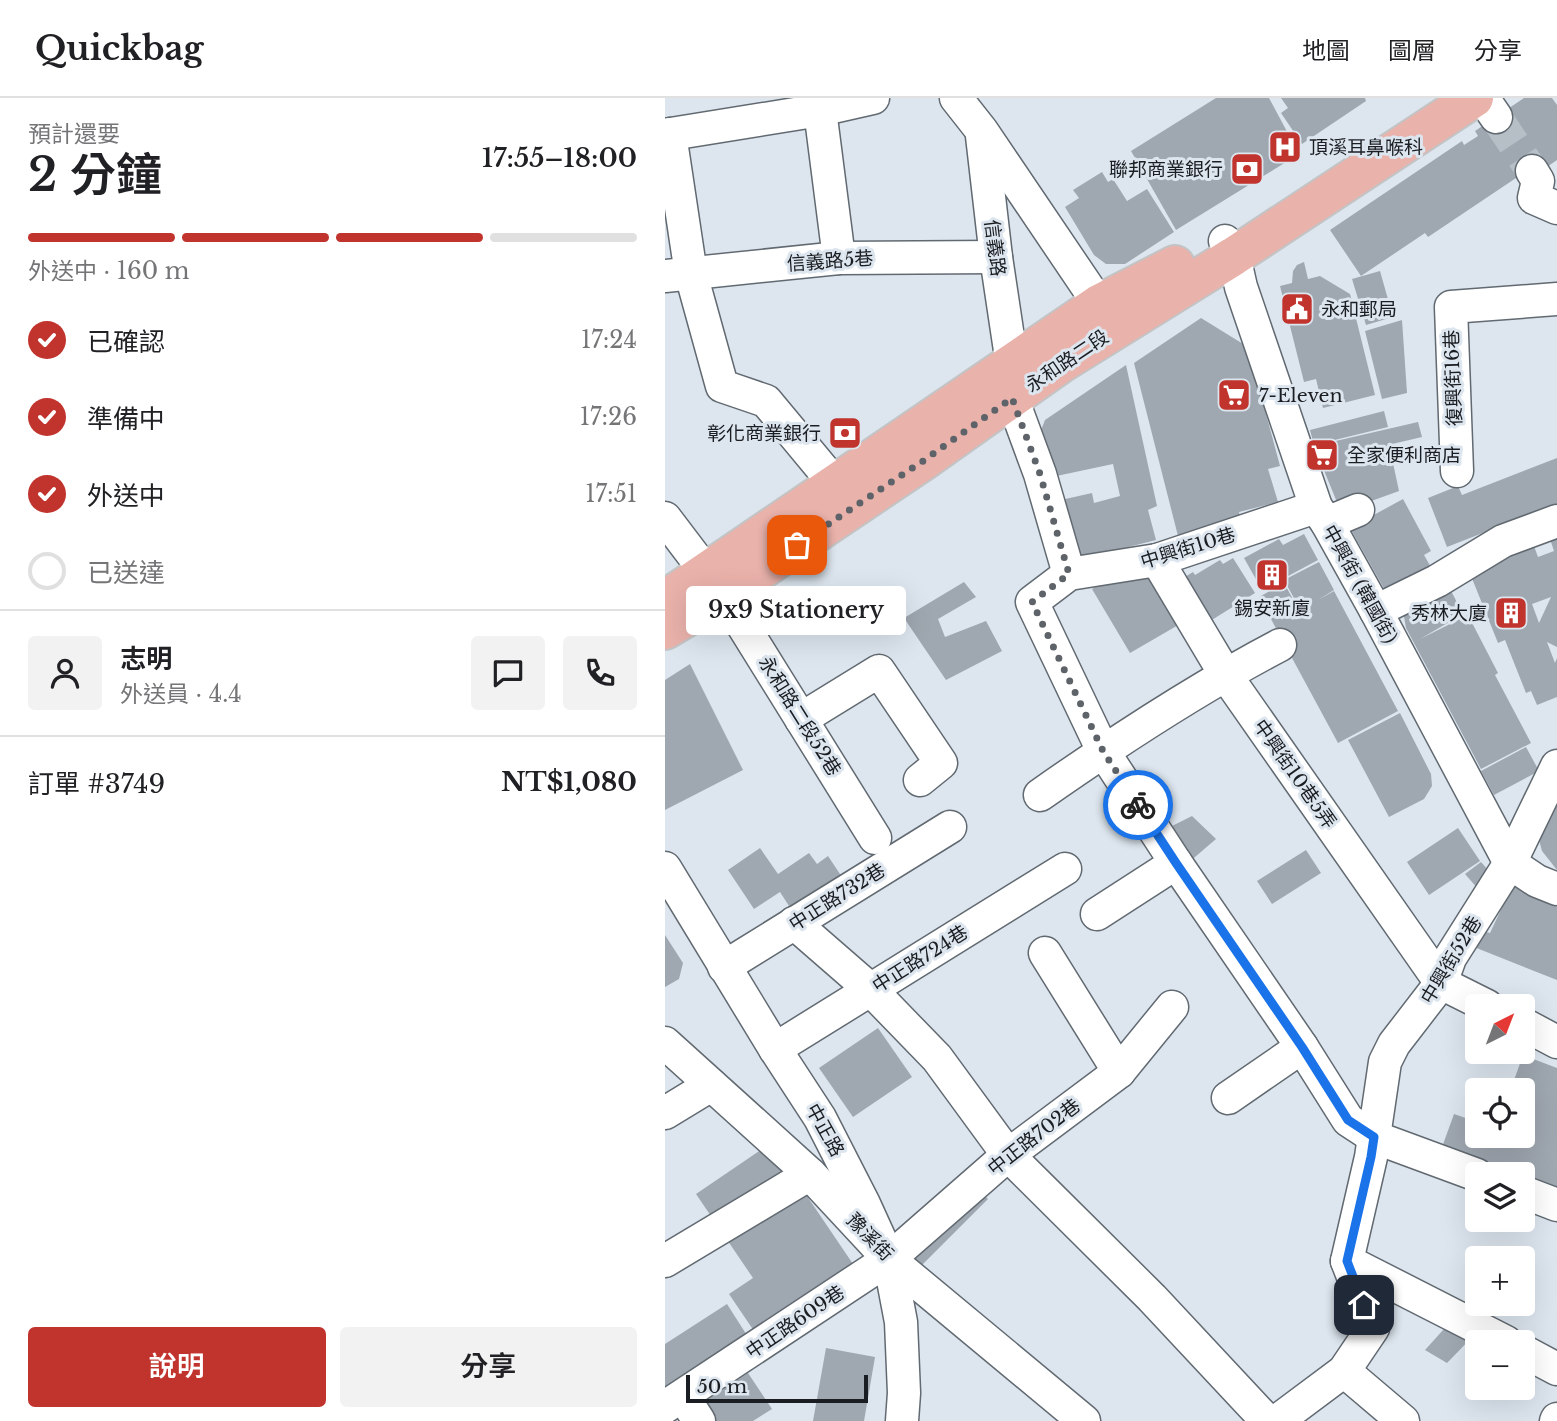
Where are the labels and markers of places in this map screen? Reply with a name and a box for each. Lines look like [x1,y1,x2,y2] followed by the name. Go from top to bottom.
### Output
[1266,128,1304,166] hospital icon: 頂溪耳鼻喉科
[1309,136,1423,159] place label: 頂溪耳鼻喉科
[1228,150,1266,188] bank icon: 聯邦商業銀行
[1109,158,1223,181] place label: 聯邦商業銀行
[1278,290,1316,328] public building icon: 永和郵局
[1321,298,1397,321] place label: 永和郵局
[1215,376,1253,414] supermarket icon: 7-Eleven
[1259,384,1343,407] place label: 7-Eleven
[826,414,864,452] bank icon: 彰化商業銀行
[707,422,821,445] place label: 彰化商業銀行
[1303,436,1341,474] supermarket icon: 全家便利商店
[1347,444,1461,467] place label: 全家便利商店
[767,515,827,575] pin
[1253,556,1291,594] building icon: 錫安新廈
[687,587,907,636] callout: 9x9 Stationery
[1492,594,1530,632] building icon: 秀林大廈
[1234,597,1310,620] place label: 錫安新廈
[1411,602,1487,625] place label: 秀林大廈
[1334,1275,1394,1335] pin

